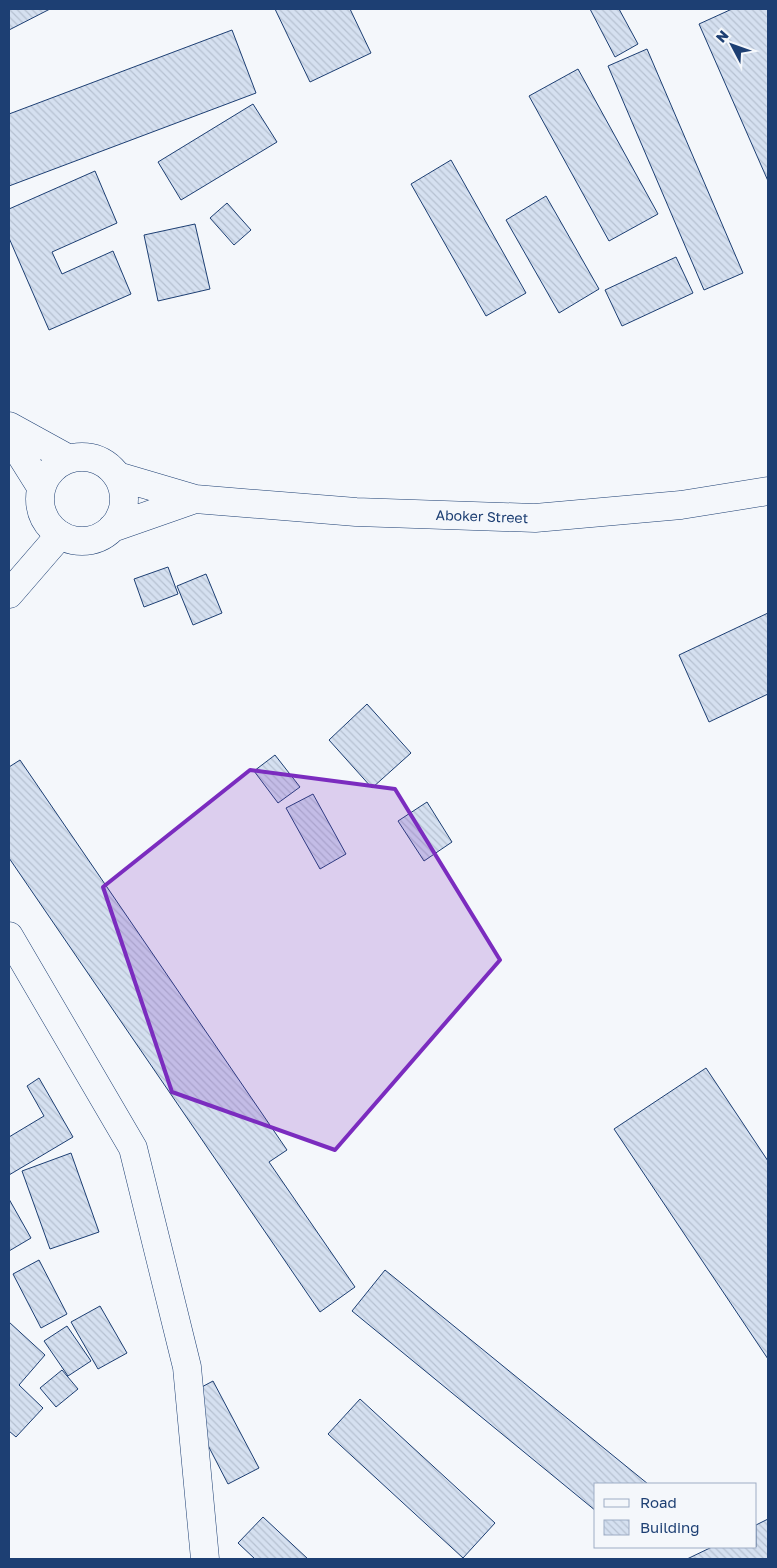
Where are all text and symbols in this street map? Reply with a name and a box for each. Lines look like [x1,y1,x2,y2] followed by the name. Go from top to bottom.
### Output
[707,20,757,70] north arrow
[712,27,732,46] text: N
[435,506,529,526] street label: Aboker Street
[594,1483,757,1548] legend
[640,1493,677,1511] text: Road
[640,1518,700,1536] text: Building

